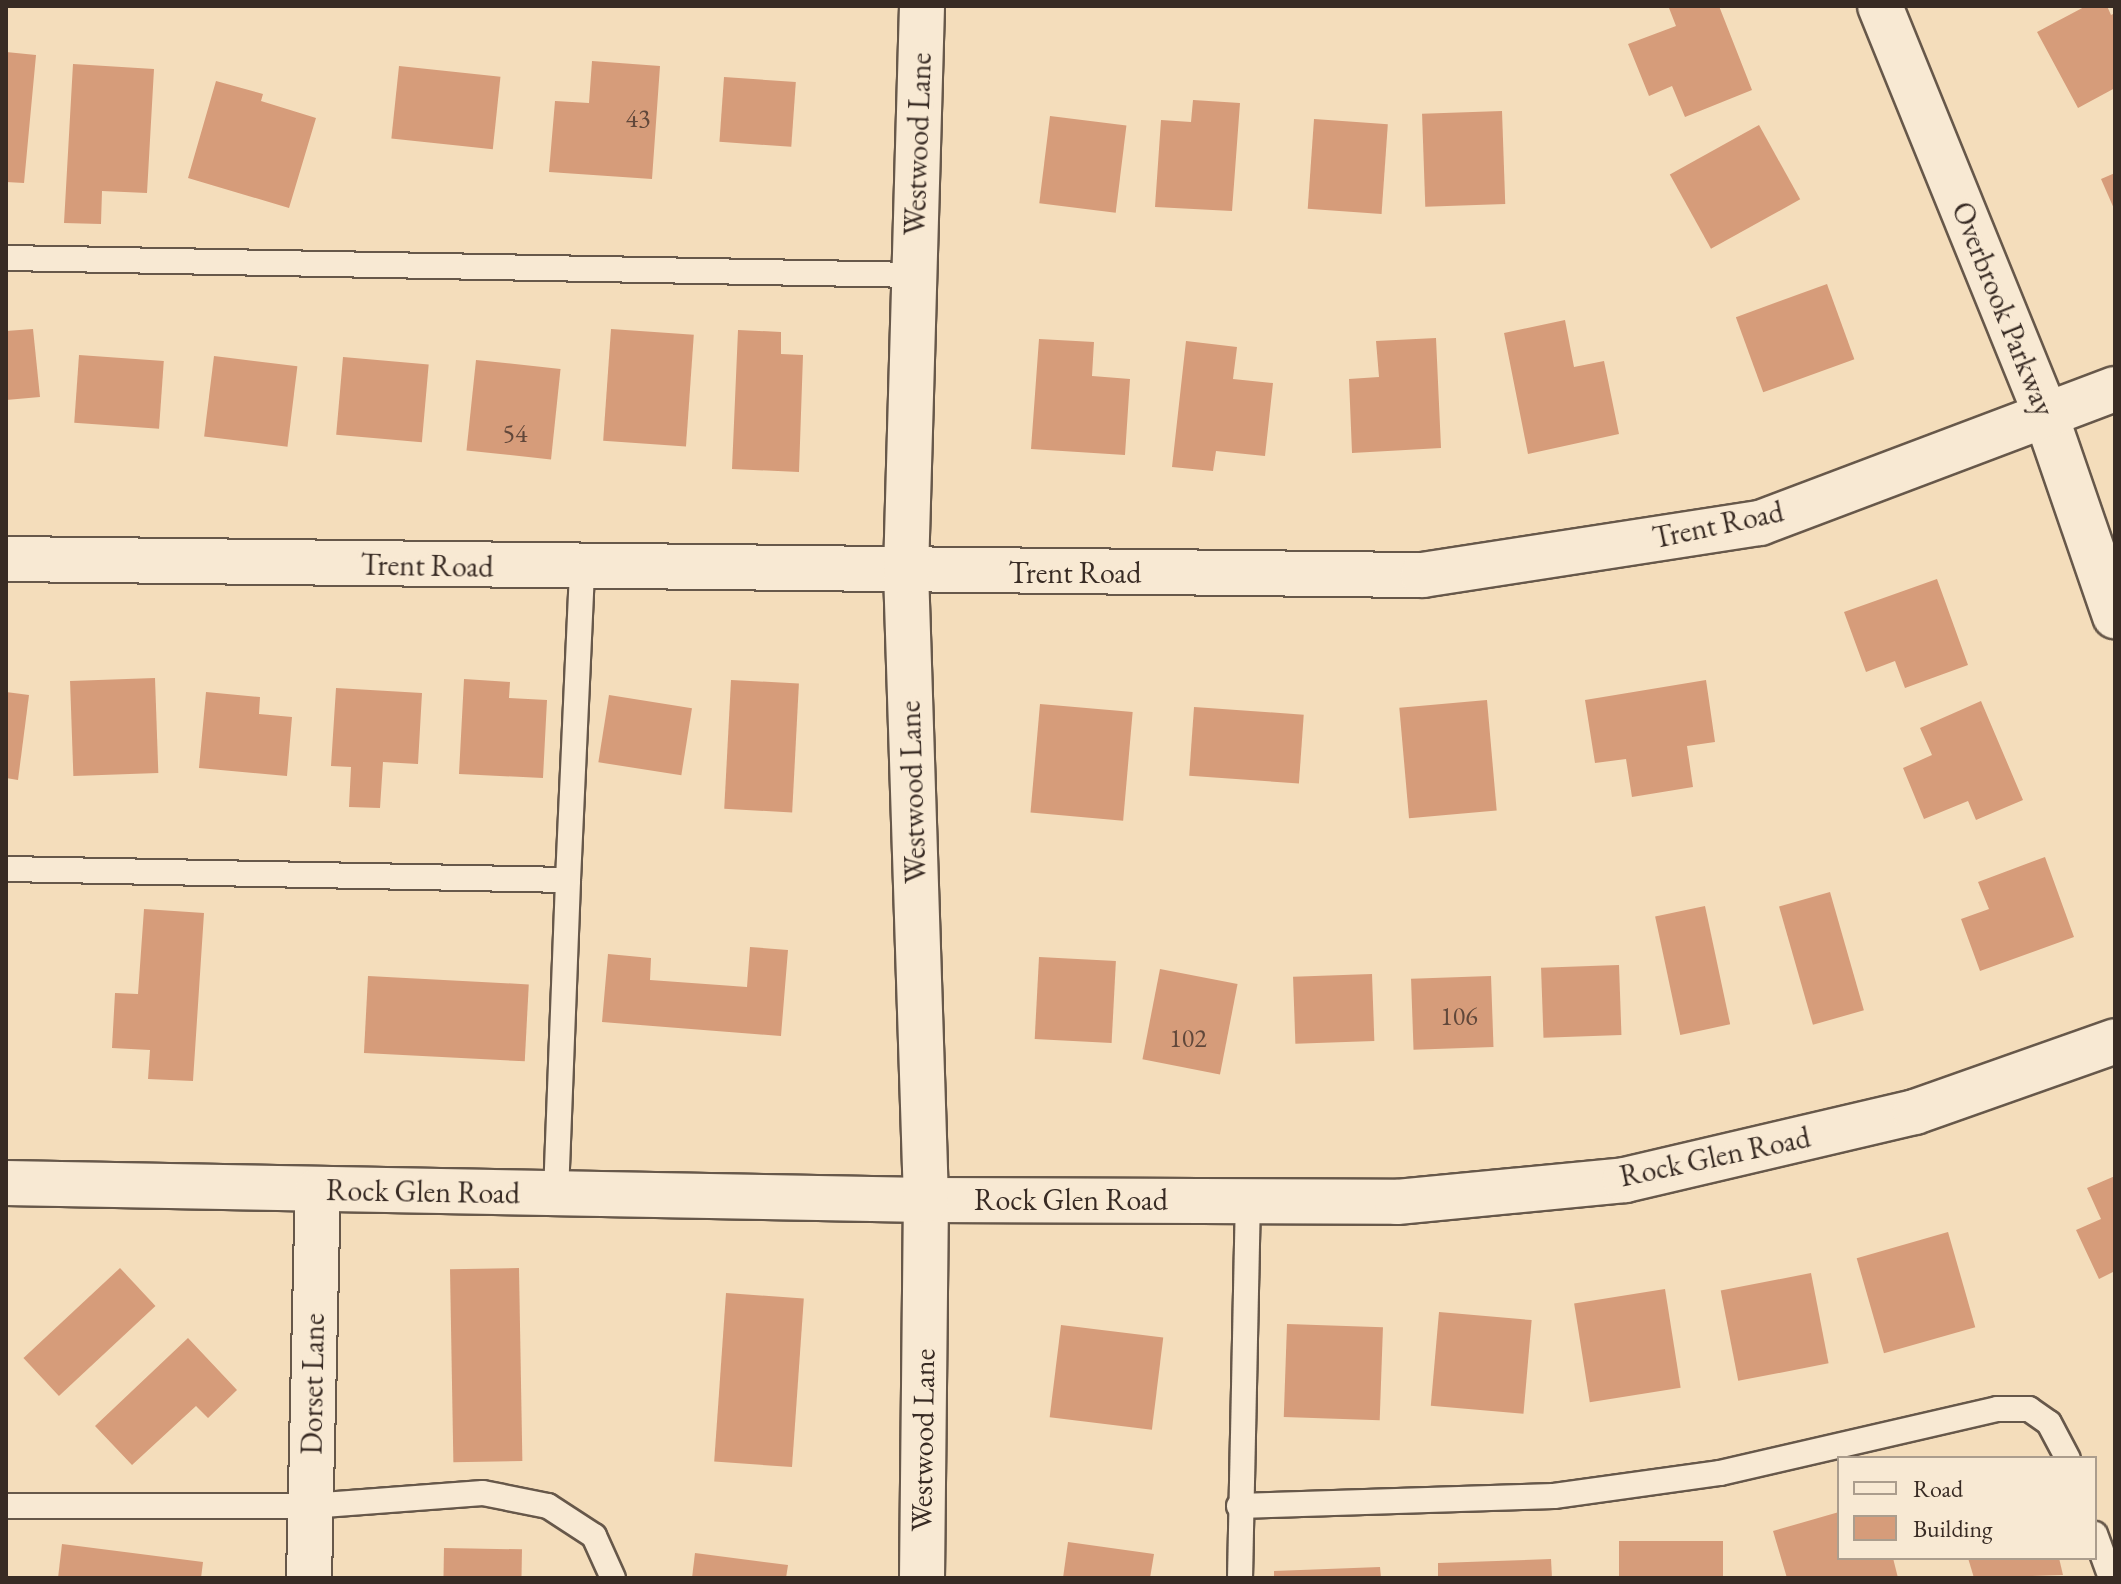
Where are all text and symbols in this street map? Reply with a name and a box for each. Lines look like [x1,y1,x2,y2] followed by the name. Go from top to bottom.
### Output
[897,52,939,236] street label: Westwood Lane
[626,103,650,135] house number: 43
[1944,197,2062,421] street label: Overbrook Parkway
[503,418,527,450] house number: 54
[1649,494,1787,556] street label: Trent Road
[360,547,494,585] street label: Trent Road
[1009,555,1141,591] street label: Trent Road
[892,700,934,884] street label: Westwood Lane
[1440,1001,1478,1033] house number: 106
[1169,1023,1207,1055] house number: 102
[1616,1119,1814,1195] street label: Rock Glen Road
[326,1172,520,1212] street label: Rock Glen Road
[974,1182,1168,1218] street label: Rock Glen Road
[294,1313,332,1455] street label: Dorset Lane
[903,1348,943,1532] street label: Westwood Lane
[1837,1456,2097,1560] legend
[1913,1473,1963,1504] text: Road
[1913,1513,1993,1544] text: Building

